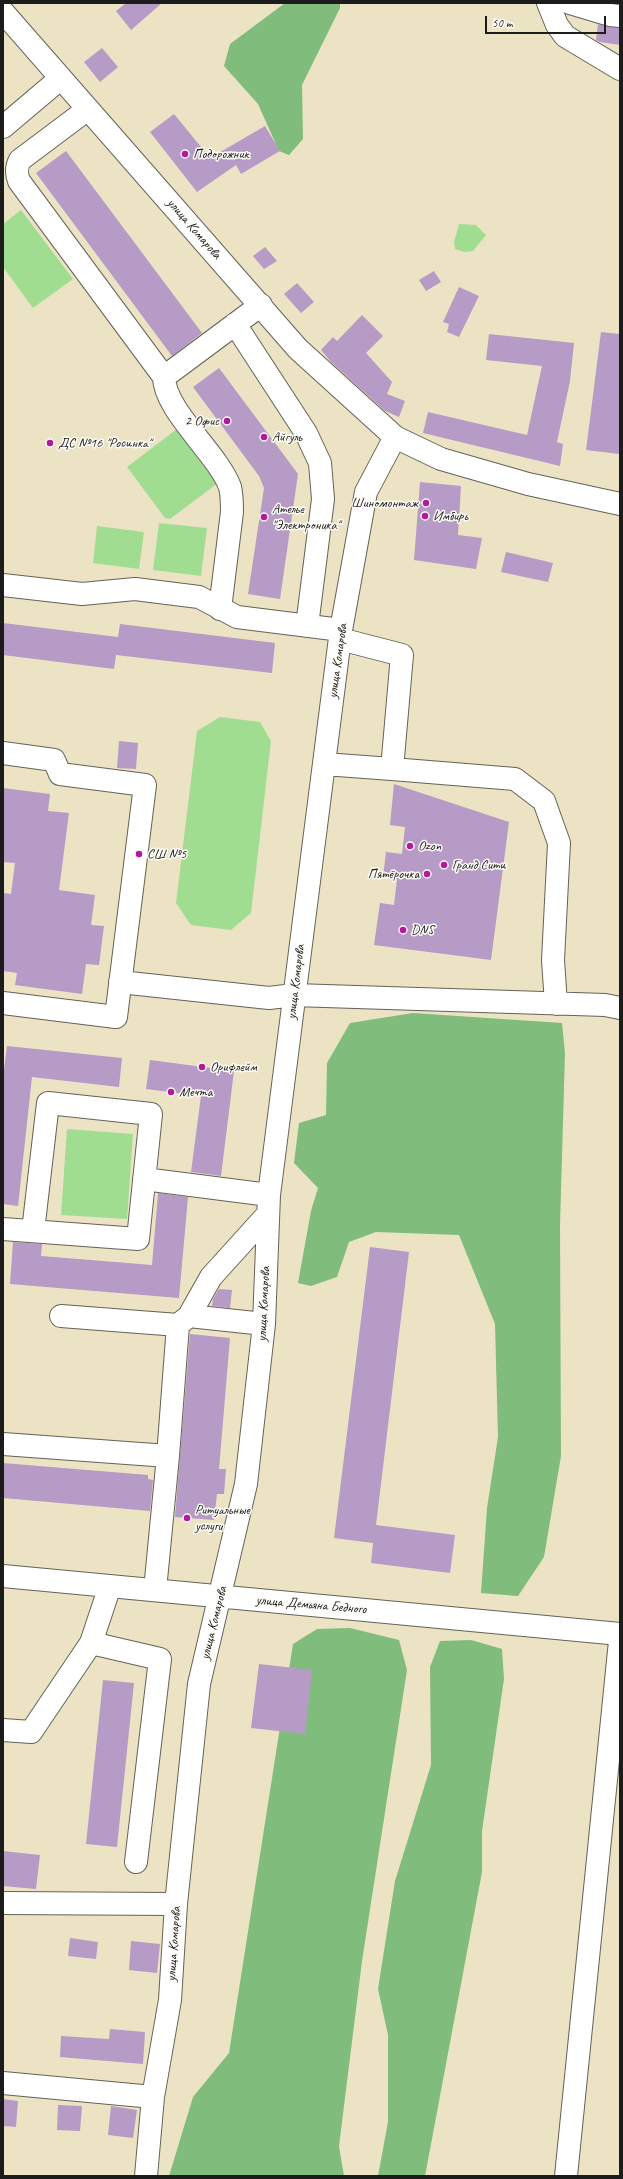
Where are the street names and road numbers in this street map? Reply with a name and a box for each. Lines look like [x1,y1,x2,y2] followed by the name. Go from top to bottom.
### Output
[163,195,225,263] street label: улица Комарова
[324,623,352,699] street label: улица Комарова
[283,944,309,1020] street label: улица Комарова
[254,1266,274,1342] street label: улица Комарова
[197,1585,231,1661] street label: улица Комарова
[255,1592,367,1618] street label: улица Демьяна Бедного
[163,1906,185,1982] street label: улица Комарова

